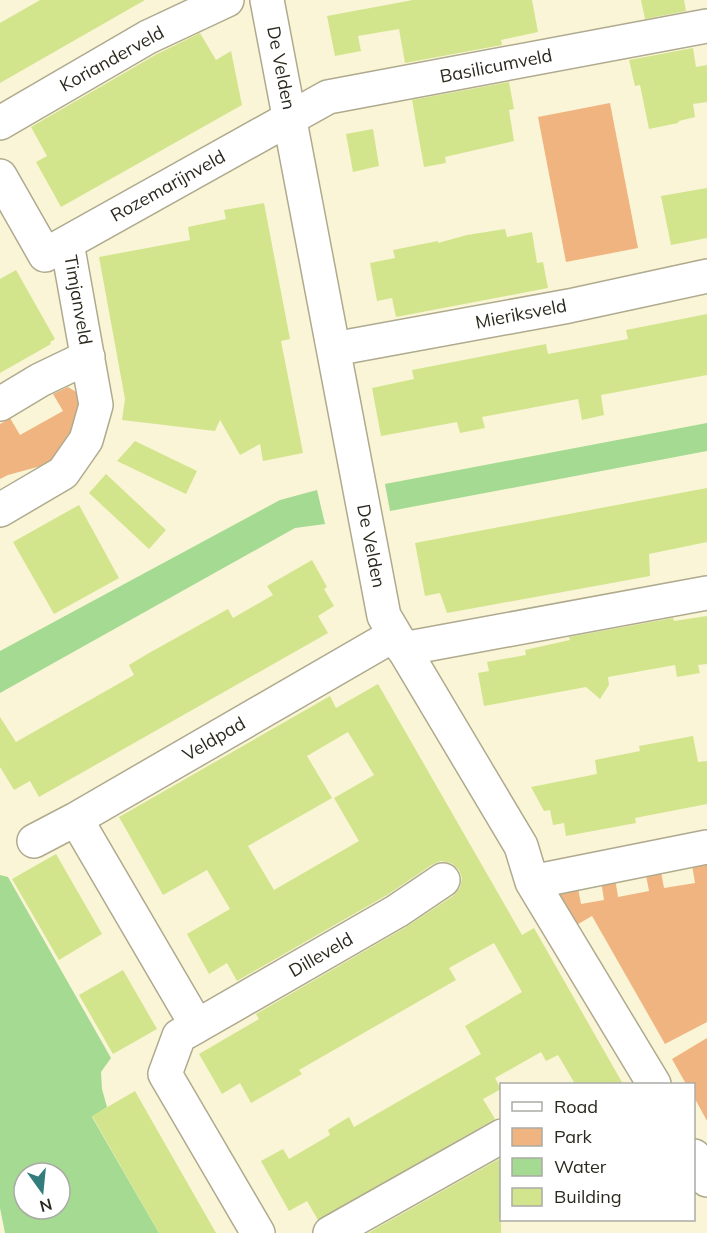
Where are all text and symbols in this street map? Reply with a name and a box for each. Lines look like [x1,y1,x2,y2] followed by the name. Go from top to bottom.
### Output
[56,20,168,97] street label: Korianderveld
[262,24,301,112] street label: De Velden
[438,43,554,88] street label: Basilicumveld
[106,145,229,227] street label: Rozemarijnveld
[59,253,98,347] street label: Timjanveld
[473,293,568,334] street label: Mieriksveld
[352,502,391,590] street label: De Velden
[178,711,249,766] street label: Veldpad
[285,927,357,982] street label: Dilleveld
[500,1083,695,1221] legend
[554,1095,598,1118] text: Road
[554,1125,593,1148] text: Park
[554,1155,607,1178] text: Water
[12,1161,72,1221] north arrow
[554,1185,622,1208] text: Building
[37,1194,54,1217] text: N

